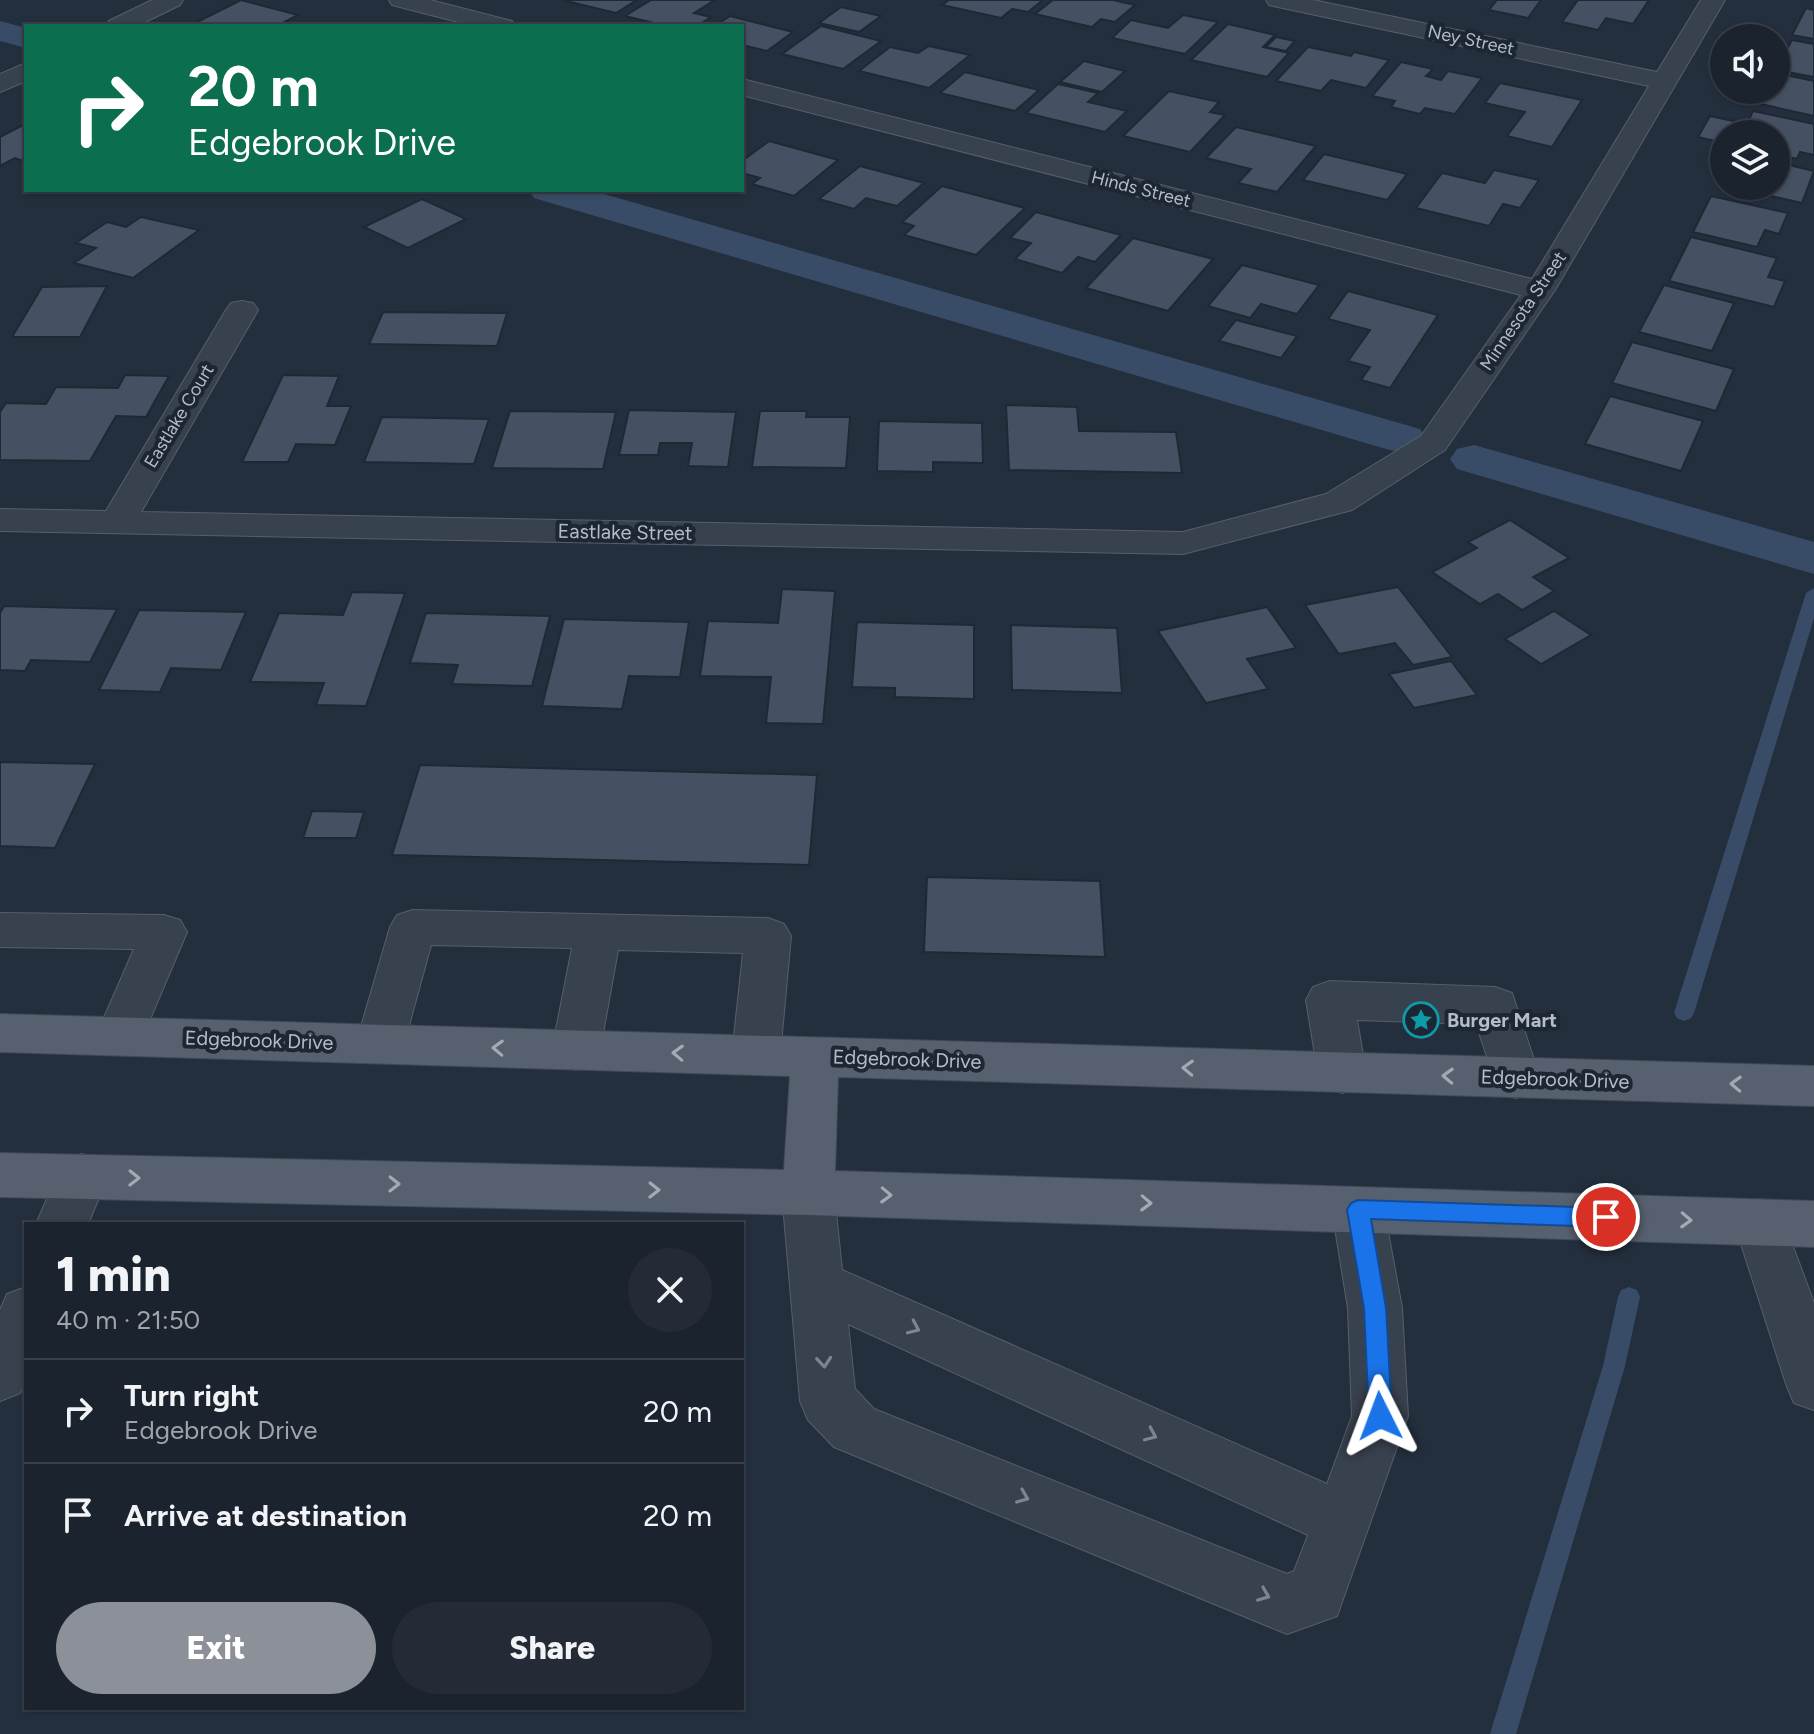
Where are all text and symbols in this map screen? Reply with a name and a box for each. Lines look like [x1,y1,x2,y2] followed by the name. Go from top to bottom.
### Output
[1426,20,1516,60] street label: Ney Street
[1710,24,1790,200] map controls
[1710,24,1790,104] button: sound
[188,53,319,120] text: 20 m
[56,56,160,160] icon: right
[1710,120,1790,200] button: layers
[188,121,456,164] text: Edgebrook Drive
[1089,166,1193,212] street label: Hinds Street
[1475,247,1571,375] street label: Minnesota Street
[139,360,219,472] street label: Eastlake Court
[557,519,693,545] street label: Eastlake Street
[1402,1001,1440,1039] place icon: Burger Mart
[1447,1008,1557,1032] place label: Burger Mart
[184,1025,334,1055] street label: Edgebrook Drive
[491,1039,504,1056] one-way arrow
[671,1044,684,1062] one-way arrow
[832,1044,982,1074] street label: Edgebrook Drive
[1181,1059,1194,1076] one-way arrow
[1480,1064,1630,1094] street label: Edgebrook Drive
[1441,1067,1454,1084] one-way arrow
[1729,1075,1742,1093] one-way arrow
[128,1169,141,1186] one-way arrow
[388,1175,401,1192] one-way arrow
[648,1181,661,1198] one-way arrow
[1572,1183,1640,1251] pin
[880,1187,893,1204] one-way arrow
[1140,1195,1153,1212] one-way arrow
[1584,1195,1628,1239] icon: arrive
[1680,1211,1693,1228] one-way arrow
[56,1245,171,1303] text: 1 min
[628,1248,712,1332] button: close
[56,1304,200,1336] text: 40 m · 21:50
[906,1318,920,1334] one-way arrow
[815,1356,832,1369] one-way arrow
[1338,1374,1422,1458] position arrow
[124,1377,259,1414] text: Turn right
[56,1389,100,1433] icon: right
[643,1393,712,1430] text: 20 m
[124,1414,317,1446] text: Edgebrook Drive
[1143,1425,1157,1441] one-way arrow
[1015,1487,1029,1504] one-way arrow
[56,1493,100,1537] icon: arrive
[124,1497,407,1534] text: Arrive at destination
[643,1497,712,1534] text: 20 m
[1256,1585,1270,1601] one-way arrow
[56,1602,376,1694] button: Exit
[392,1602,712,1694] button: Share

